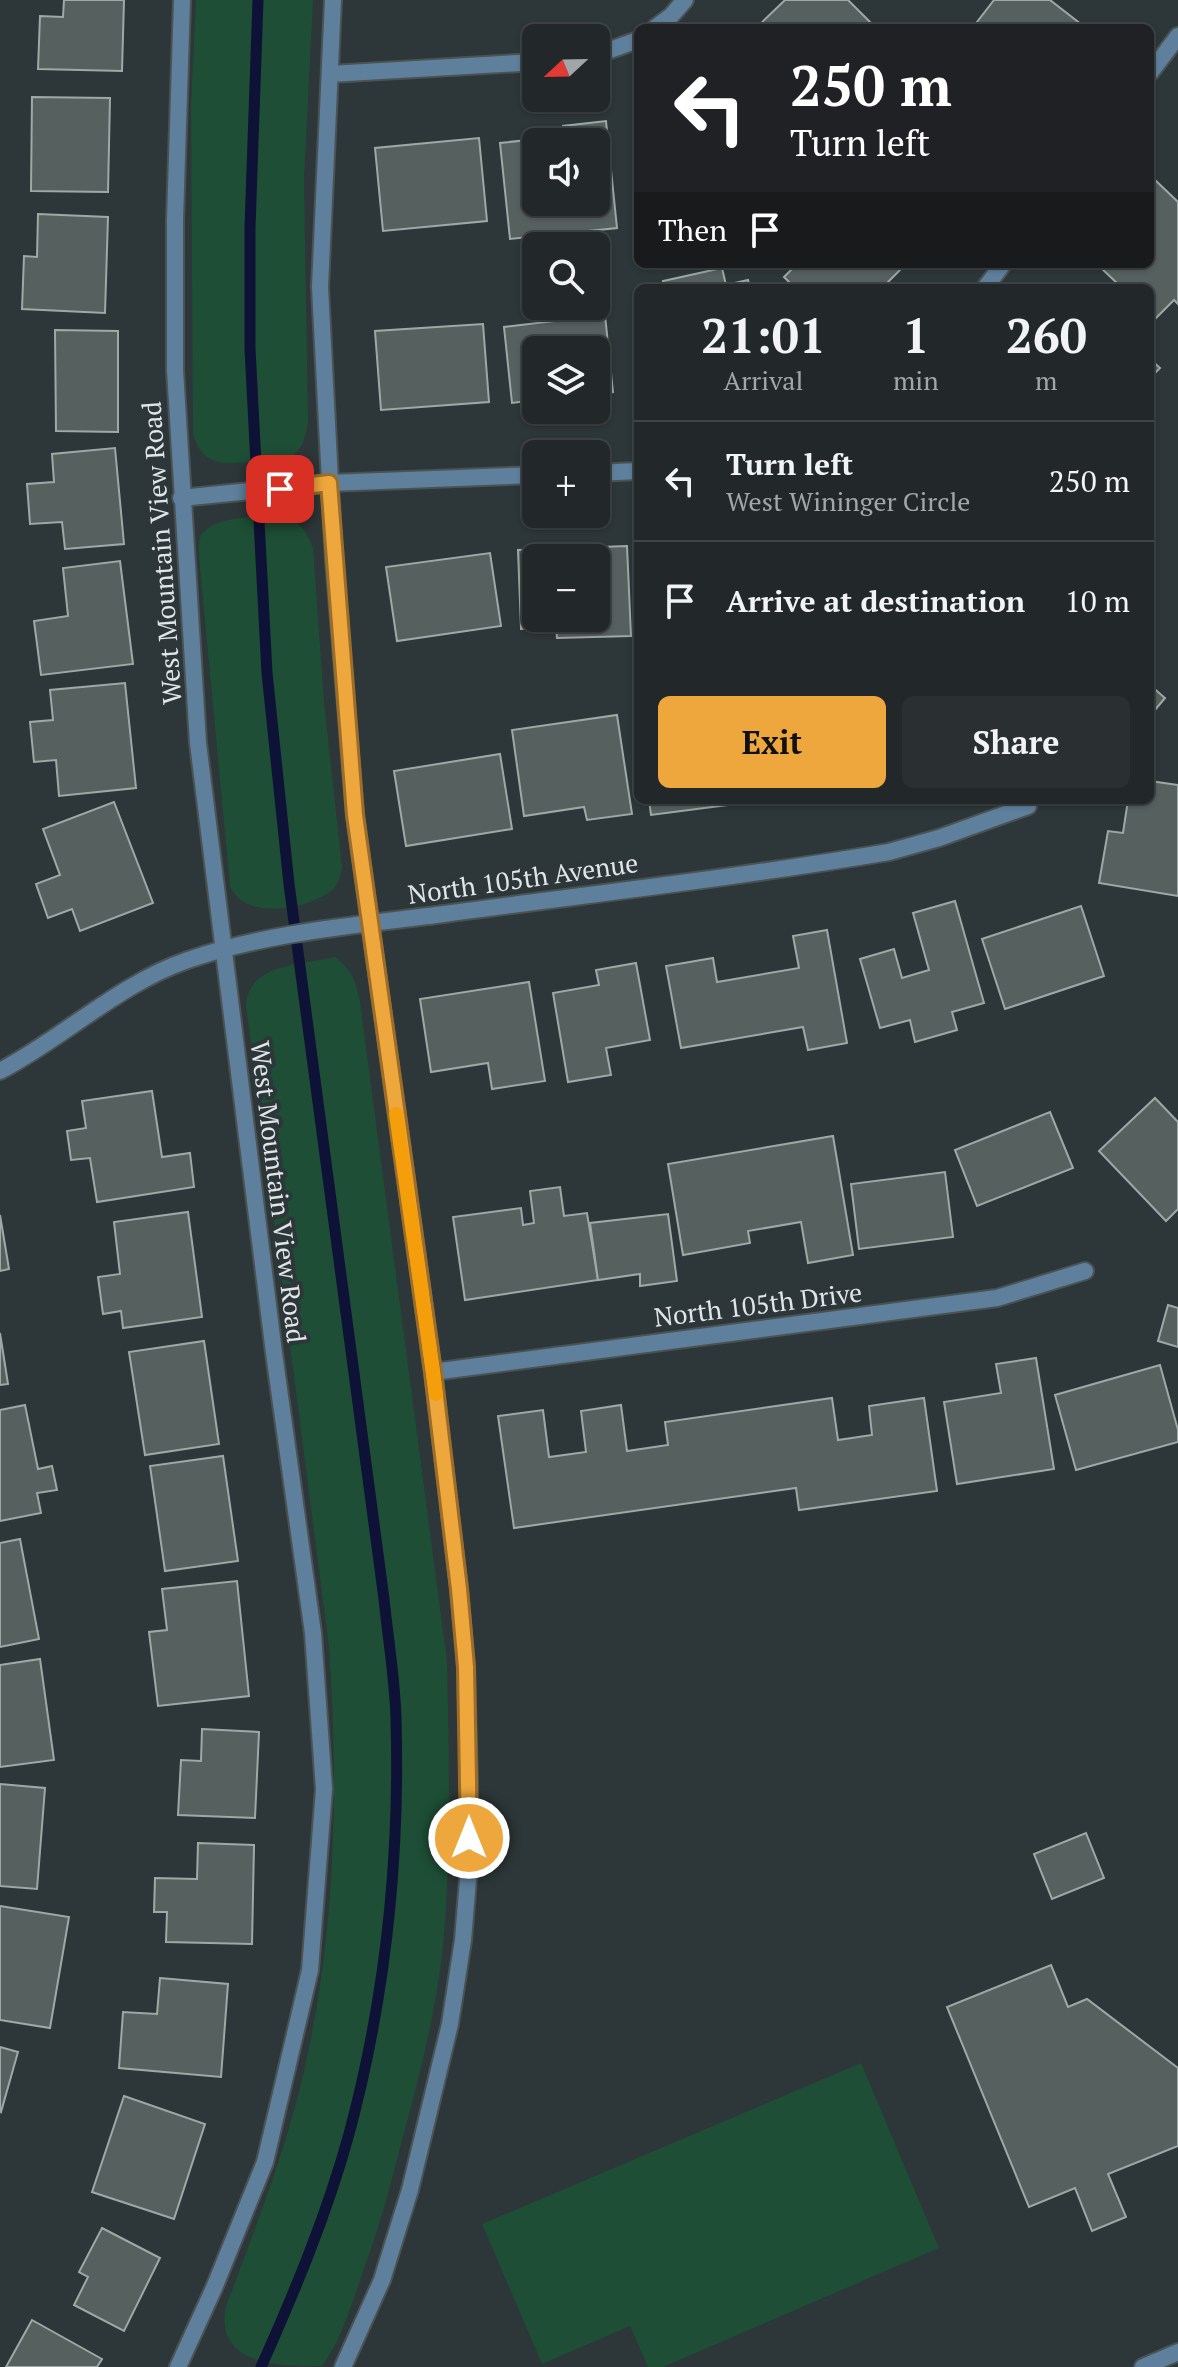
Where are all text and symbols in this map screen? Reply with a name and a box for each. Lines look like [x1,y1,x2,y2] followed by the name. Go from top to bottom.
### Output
[522,24,610,112] north arrow
[522,24,610,632] map controls
[790,48,952,122] text: 250 m
[658,56,762,160] icon: left
[790,119,930,166] text: Turn left
[522,128,610,216] button: sound
[743,208,787,252] icon: arrive
[658,210,727,250] text: Then
[522,232,610,320] button: search
[701,303,826,367] text: 21:01
[902,303,929,367] text: 1
[1006,303,1087,367] text: 260
[522,336,610,424] button: layers
[724,363,803,397] text: Arrival
[893,363,939,397] text: min
[1035,363,1058,397] text: m
[133,400,189,706] street label: West Mountain View Road
[522,440,610,528] button: +
[726,444,853,484] text: Turn left
[246,455,314,523] pin
[658,459,702,503] icon: left
[1049,461,1130,501] text: 250 m
[258,467,302,511] icon: arrive
[726,484,970,518] text: West Wininger Circle
[522,544,610,632] button: −
[658,579,702,623] icon: arrive
[726,581,1025,621] text: Arrive at destination
[1065,581,1130,621] text: 10 m
[658,696,886,788] button: Exit
[902,696,1130,788] button: Share
[406,845,640,911] street label: North 105th Avenue
[244,1039,314,1345] street label: West Mountain View Road
[652,1274,864,1334] street label: North 105th Drive
[427,1796,511,1880] position arrow

